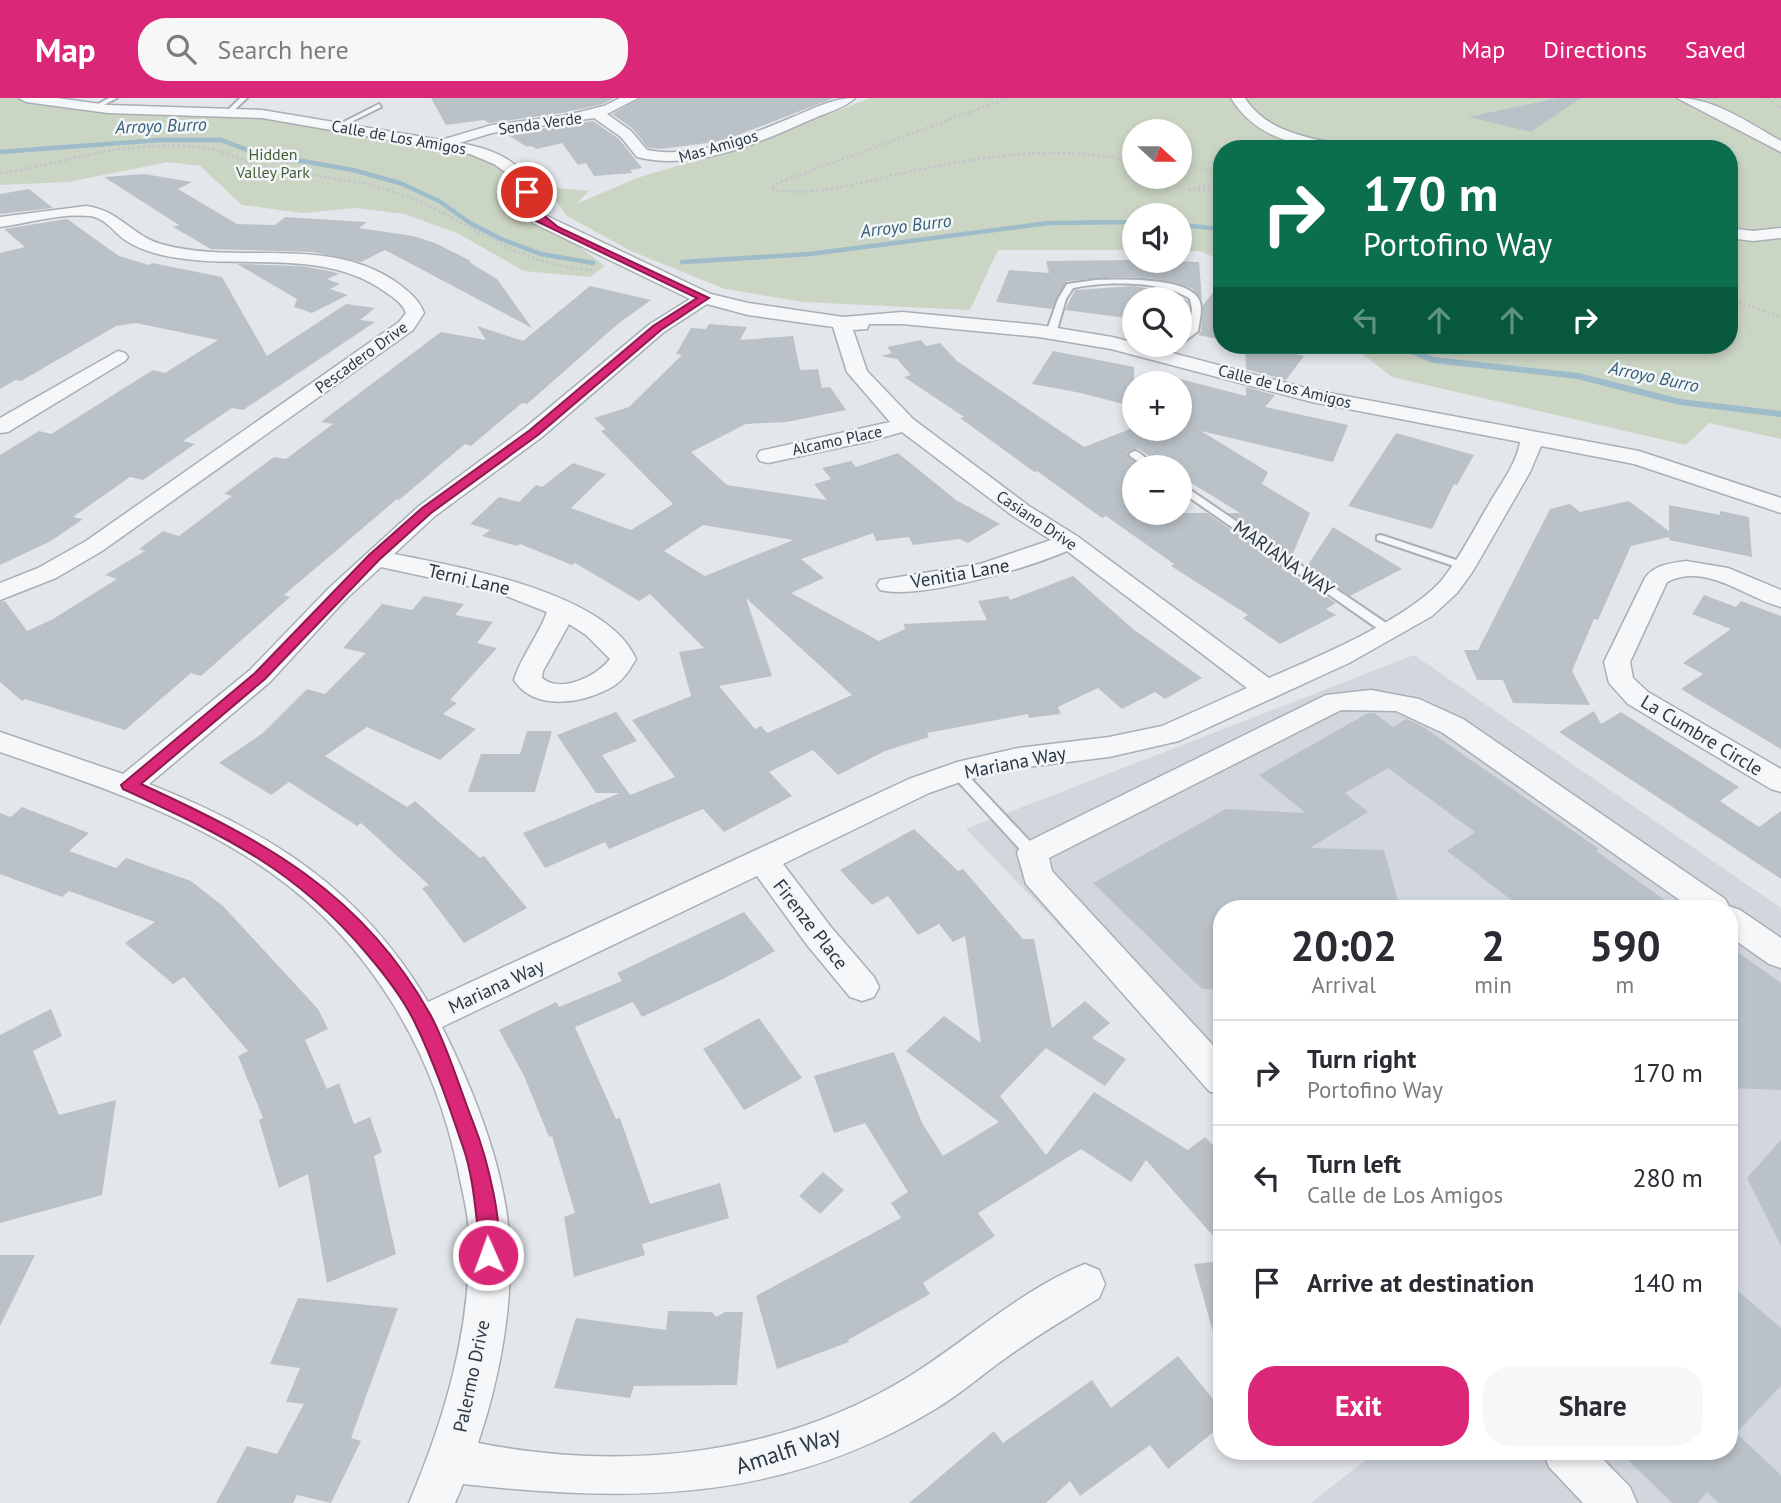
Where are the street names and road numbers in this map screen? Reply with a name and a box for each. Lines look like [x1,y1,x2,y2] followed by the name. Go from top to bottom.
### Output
[497,107,583,139] street label: Senda Verde
[330,115,468,159] street label: Calle de Los Amigos
[676,125,760,167] street label: Mas Amigos
[311,317,411,397] street label: Pescadero Drive
[1216,360,1354,412] street label: Calle de Los Amigos
[790,421,884,459] street label: Alcamo Place
[993,486,1081,554] street label: Casiano Drive
[1229,514,1339,602] street label: MARIANA WAY
[908,553,1011,594] street label: Venitia Lane
[426,558,512,600] street label: Terni Lane
[1637,689,1767,781] street label: La Cumbre Circle
[962,740,1068,784] street label: Mariana Way
[768,874,854,974] street label: Firenze Place
[444,953,548,1019] street label: Mariana Way
[447,1318,495,1434] street label: Palermo Drive
[732,1419,844,1480] street label: Amalfi Way

